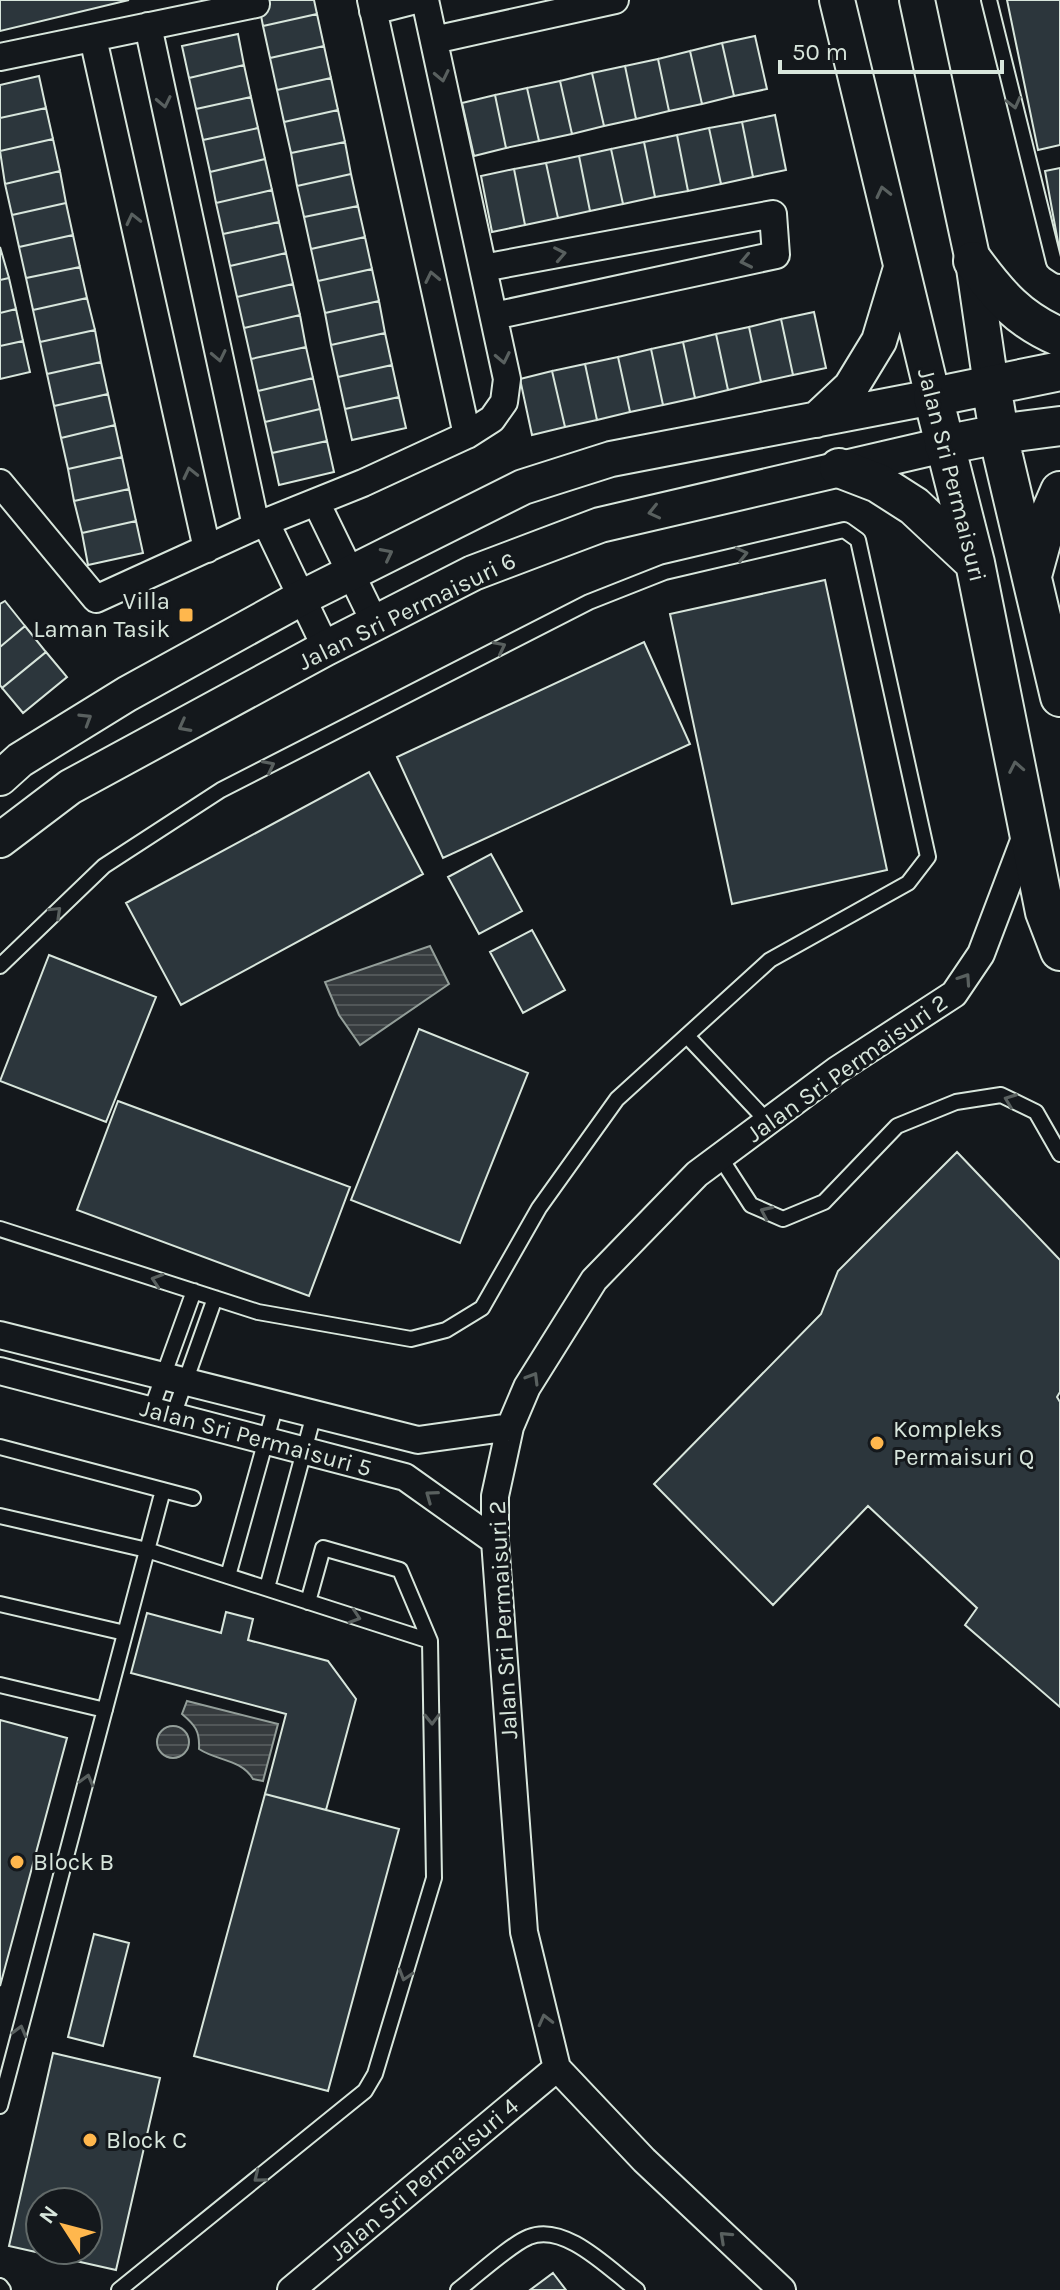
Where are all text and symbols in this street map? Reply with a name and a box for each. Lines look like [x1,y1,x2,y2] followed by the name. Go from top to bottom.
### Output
[780,24,1002,74] scale bar
[792,38,848,66] text: 50 m
[433,69,450,83] one-way arrow
[155,95,172,108] one-way arrow
[1005,95,1022,109] one-way arrow
[875,185,892,199] one-way arrow
[125,213,142,227] one-way arrow
[553,247,567,264] one-way arrow
[740,252,753,269] one-way arrow
[424,270,441,284] one-way arrow
[210,349,227,363] one-way arrow
[494,350,511,364] one-way arrow
[912,365,992,585] street label: Jalan Sri Permaisuri
[182,467,199,480] one-way arrow
[648,503,661,520] one-way arrow
[294,546,520,676] street label: Jalan Sri Permaisuri 6
[735,546,748,563] one-way arrow
[379,548,394,563] one-way arrow
[33,587,170,643] place label: Villa Laman Tasik
[177,606,195,624] marker: Villa Laman Tasik
[492,641,507,657] one-way arrow
[77,714,92,729] one-way arrow
[178,716,192,732] one-way arrow
[261,760,276,775] one-way arrow
[1009,760,1026,773] one-way arrow
[47,907,61,922] one-way arrow
[955,973,970,987] one-way arrow
[741,988,953,1148] street label: Jalan Sri Permaisuri 2
[1004,1094,1018,1110] one-way arrow
[760,1206,774,1222] one-way arrow
[151,1273,165,1289] one-way arrow
[523,1372,539,1387] one-way arrow
[137,1394,375,1482] street label: Jalan Sri Permaisuri 5
[893,1415,1034,1471] place label: Kompleks Permaisuri Q
[868,1434,886,1452] marker: Kompleks Permaisuri Q
[425,1491,440,1505] one-way arrow
[483,1500,523,1740] street label: Jalan Sri Permaisuri 2
[347,1607,361,1623] one-way arrow
[424,1713,441,1726] one-way arrow
[77,1773,94,1787] one-way arrow
[33,1848,114,1876] place label: Block B
[8,1853,26,1871] marker: Block B
[398,1967,414,1981] one-way arrow
[537,2013,554,2027] one-way arrow
[11,2025,27,2038] one-way arrow
[324,2092,524,2266] street label: Jalan Sri Permaisuri 4
[106,2126,187,2154] place label: Block C
[81,2131,99,2149] marker: Block C
[254,2167,268,2182] one-way arrow
[24,2186,104,2266] north arrow
[33,2201,64,2229] text: N
[719,2232,734,2246] one-way arrow

